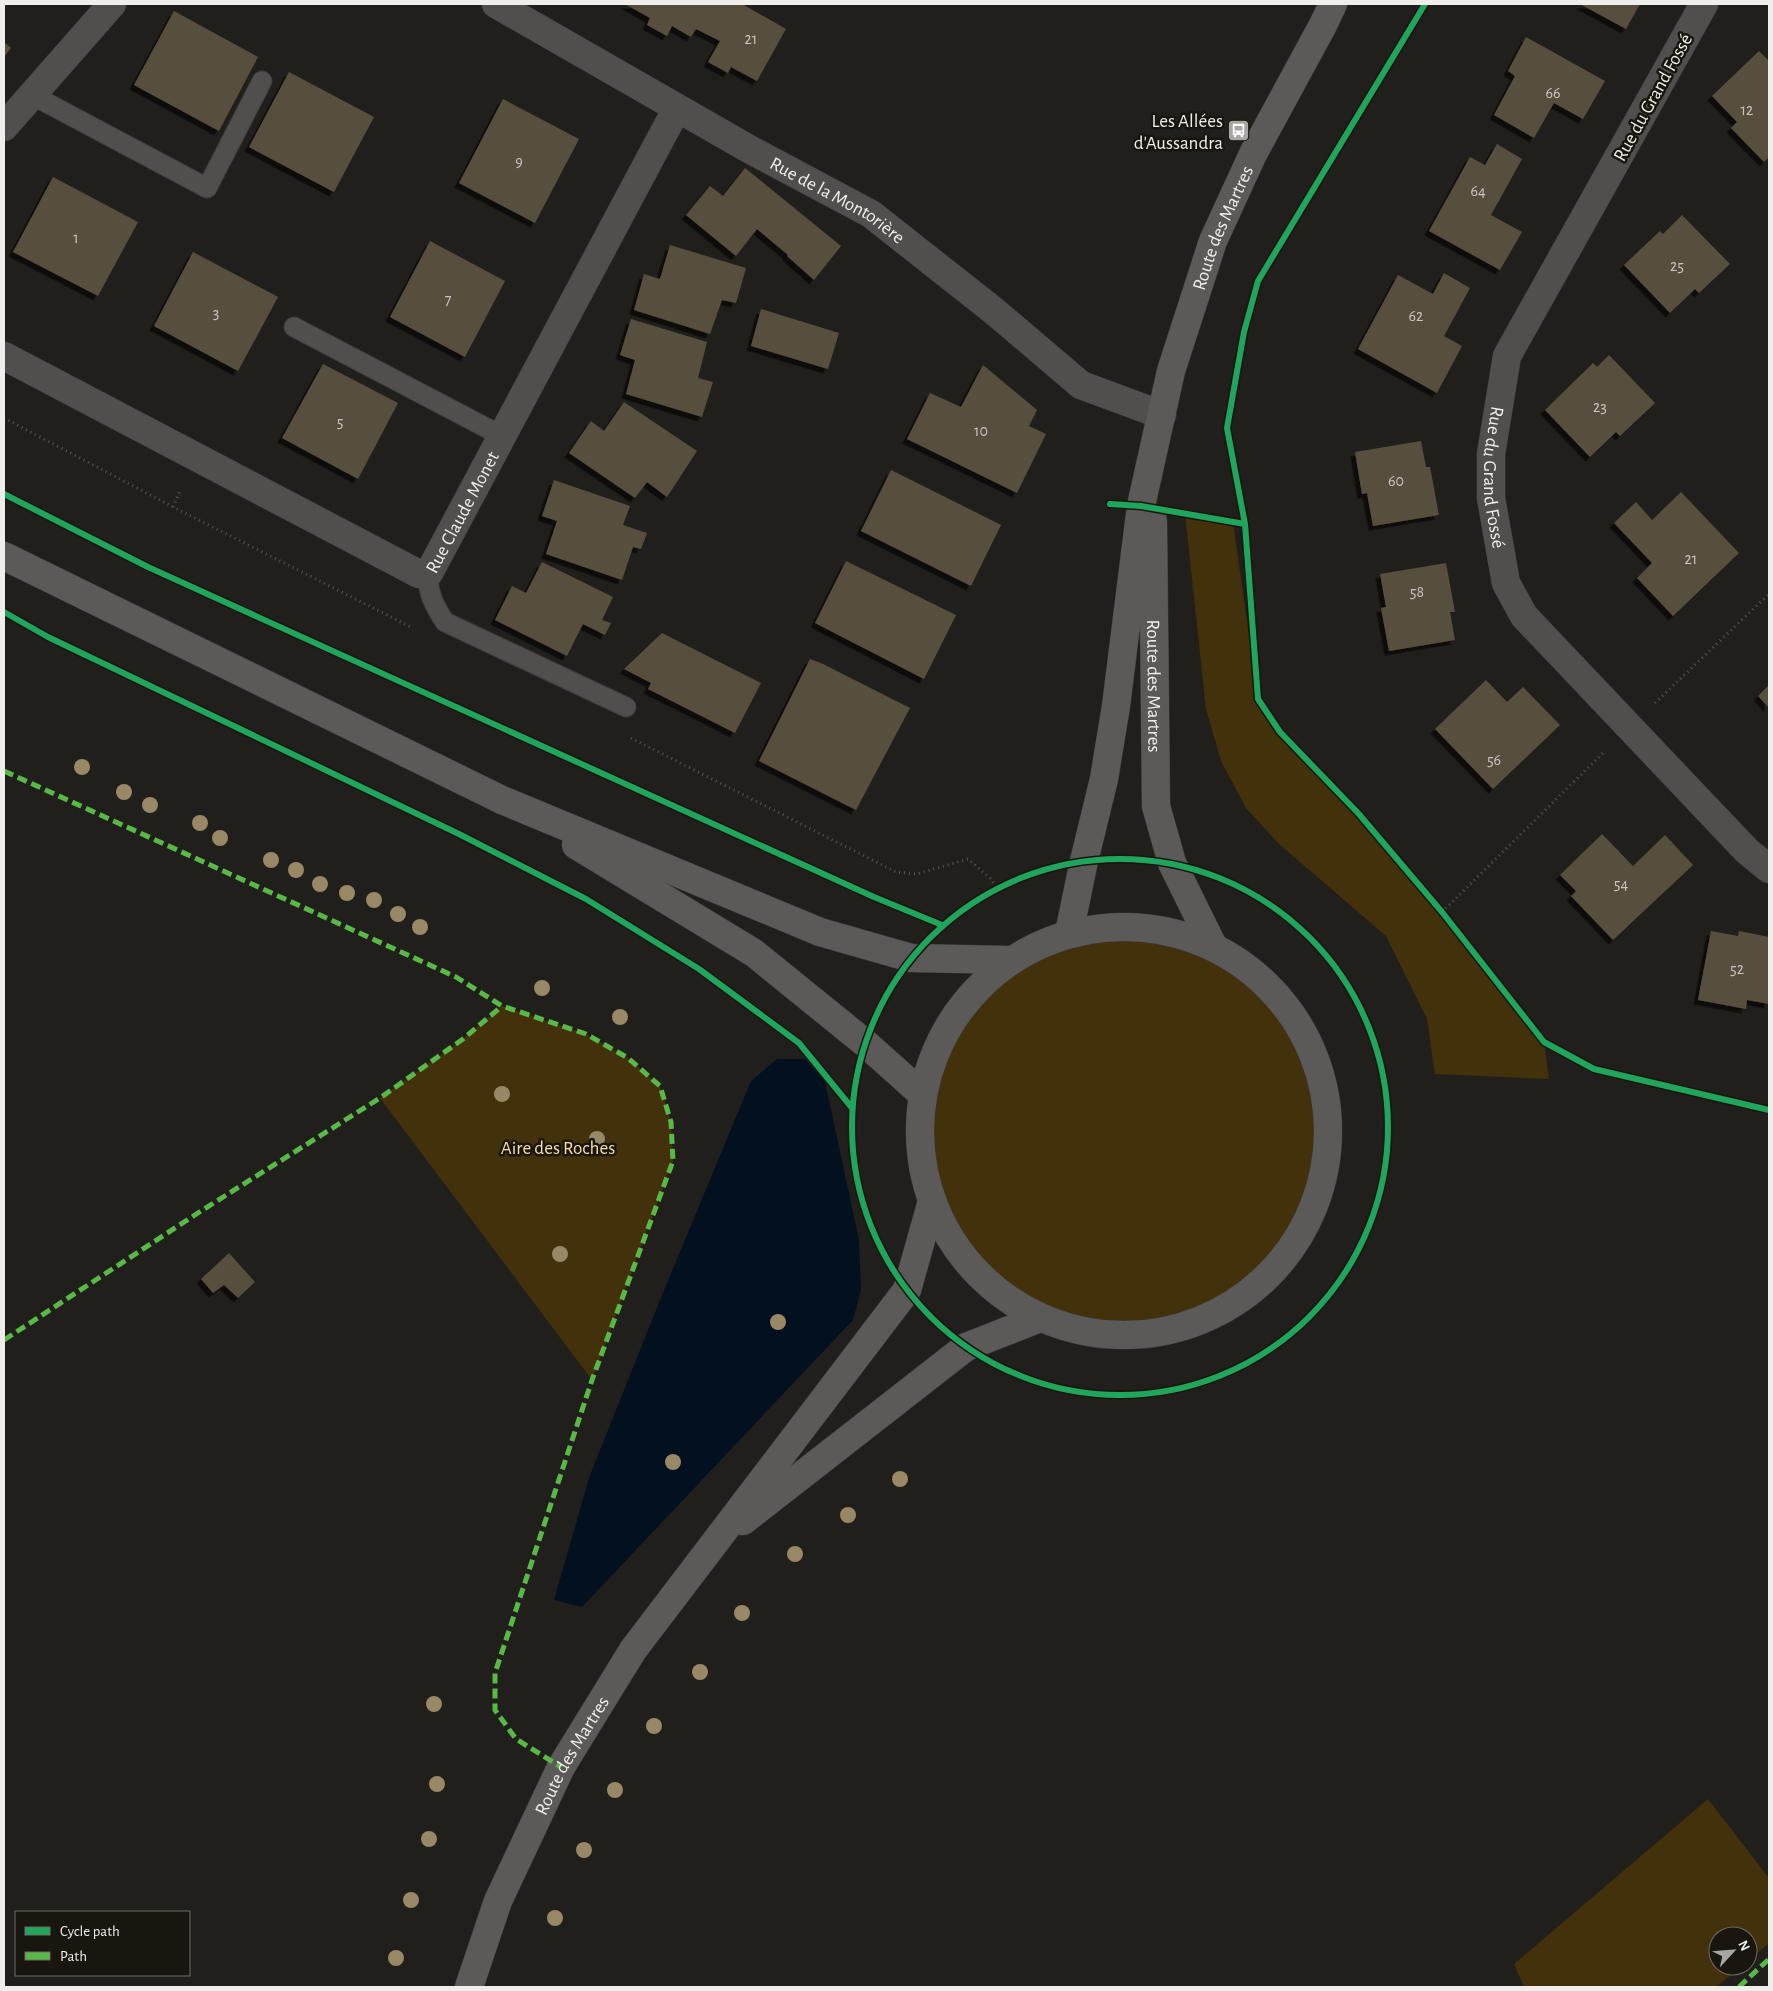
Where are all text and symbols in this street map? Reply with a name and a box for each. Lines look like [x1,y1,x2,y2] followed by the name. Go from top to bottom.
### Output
[745,31,757,47] house number: 21
[1610,31,1696,165] street label: Rue du Grand Fossé
[1545,85,1561,101] house number: 66
[1741,102,1753,118] house number: 12
[1134,112,1223,153] place label: Les Allées d'Aussandra
[1227,119,1251,143] bus stop icon: Les Allées d'Aussandra
[515,154,523,170] house number: 9
[767,154,908,248] street label: Rue de la Montorière
[1190,163,1257,293] street label: Route des Martres
[1470,183,1486,199] house number: 64
[73,230,79,246] house number: 1
[1670,258,1684,274] house number: 25
[445,292,452,308] house number: 7
[213,305,219,321] house number: 3
[1409,308,1423,324] house number: 62
[1593,399,1607,415] house number: 23
[1480,405,1508,550] street label: Rue du Grand Fossé
[337,414,343,430] house number: 5
[974,423,988,439] house number: 10
[423,449,503,577] street label: Rue Claude Monet
[1388,473,1404,489] house number: 60
[1685,551,1697,567] house number: 21
[1410,584,1424,600] house number: 58
[1143,619,1163,753] street label: Route des Martres
[1487,752,1501,768] house number: 56
[1614,876,1628,892] house number: 54
[1730,961,1744,977] house number: 52
[501,1139,615,1158] park label: Aire des Roches
[532,1693,613,1818] street label: Route des Martres
[15,1911,190,1976] legend
[60,1924,120,1939] text: Cycle path
[1708,1926,1758,1976] north arrow
[1735,1938,1752,1953] text: N
[60,1949,87,1964] text: Path

